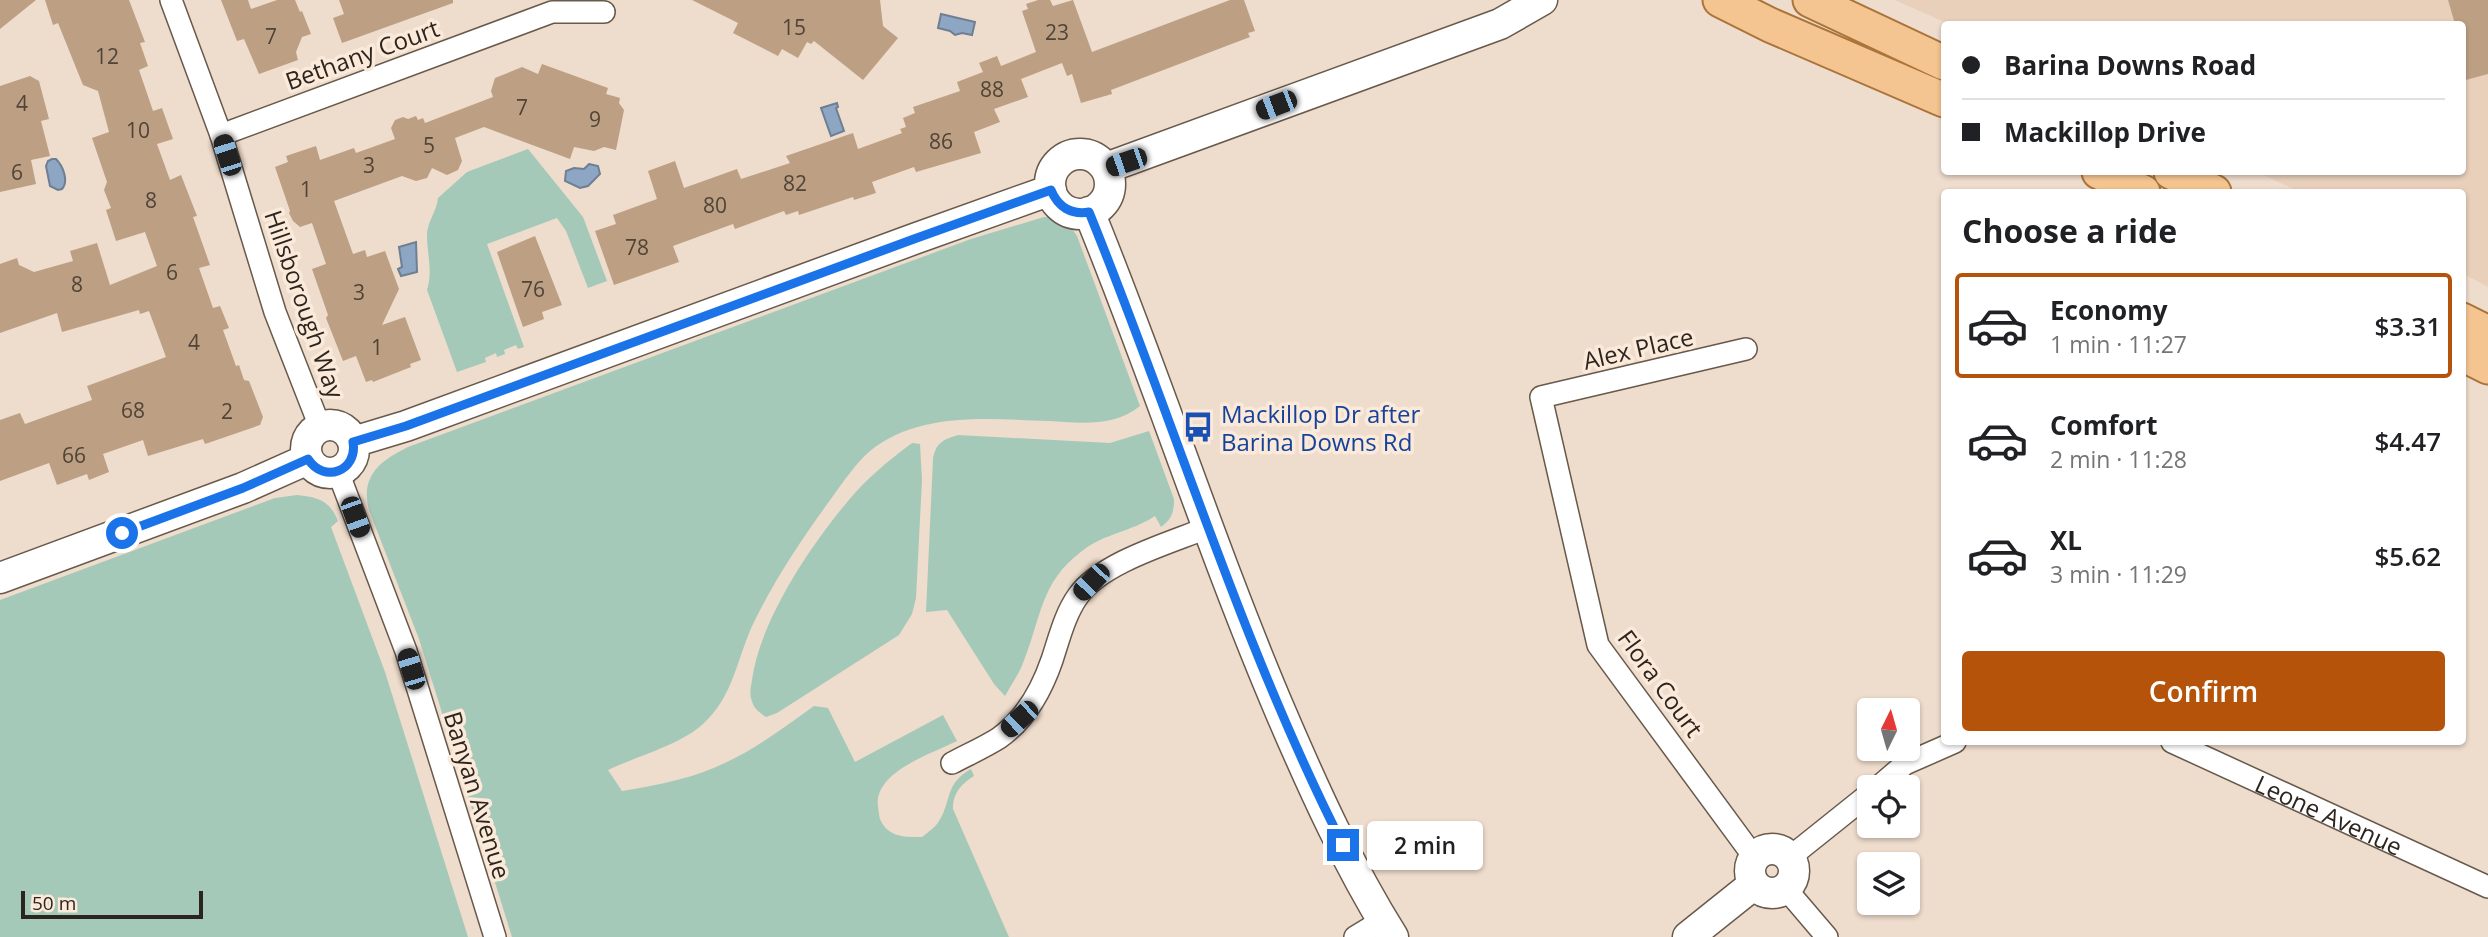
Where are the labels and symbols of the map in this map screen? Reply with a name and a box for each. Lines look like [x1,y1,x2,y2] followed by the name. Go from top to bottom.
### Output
[281,11,443,97] street label: Bethany Court
[782,13,806,41] house number: 15
[1045,18,1069,46] house number: 23
[265,22,277,50] house number: 7
[95,42,119,70] house number: 12
[980,75,1004,103] house number: 88
[1253,88,1300,122] car
[16,89,28,117] house number: 4
[516,93,528,121] house number: 7
[589,105,601,133] house number: 9
[126,116,150,144] house number: 10
[929,127,953,155] house number: 86
[423,131,435,159] house number: 5
[211,132,244,178] car
[1103,145,1150,179] car
[363,151,375,179] house number: 3
[11,158,23,186] house number: 6
[783,169,807,197] house number: 82
[300,175,312,203] house number: 1
[145,186,157,214] house number: 8
[703,191,727,219] house number: 80
[257,206,353,403] street label: Hillsborough Way
[625,233,649,261] house number: 78
[166,258,178,286] house number: 6
[71,270,83,298] house number: 8
[521,275,545,303] house number: 76
[353,278,365,306] house number: 3
[1580,319,1696,377] street label: Alex Place
[188,328,200,356] house number: 4
[371,333,383,361] house number: 1
[121,396,145,424] house number: 68
[221,397,233,425] house number: 2
[1221,397,1420,458] place label: Mackillop Dr after Barina Downs Rd
[1181,410,1215,444] bus stop icon: Mackillop Dr after Barina Downs Rd
[62,441,86,469] house number: 66
[338,494,373,540] car
[106,517,138,549] route start
[1069,560,1114,604] car
[1611,623,1711,743] street label: Flora Court
[395,646,428,692] car
[997,697,1042,741] car
[1857,698,1920,761] north arrow
[437,707,519,883] street label: Banyan Avenue
[2250,766,2408,862] street label: Leone Avenue
[1368,820,1483,870] callout: 2 min
[1327,829,1359,861] route end
[21,888,203,920] scale bar

